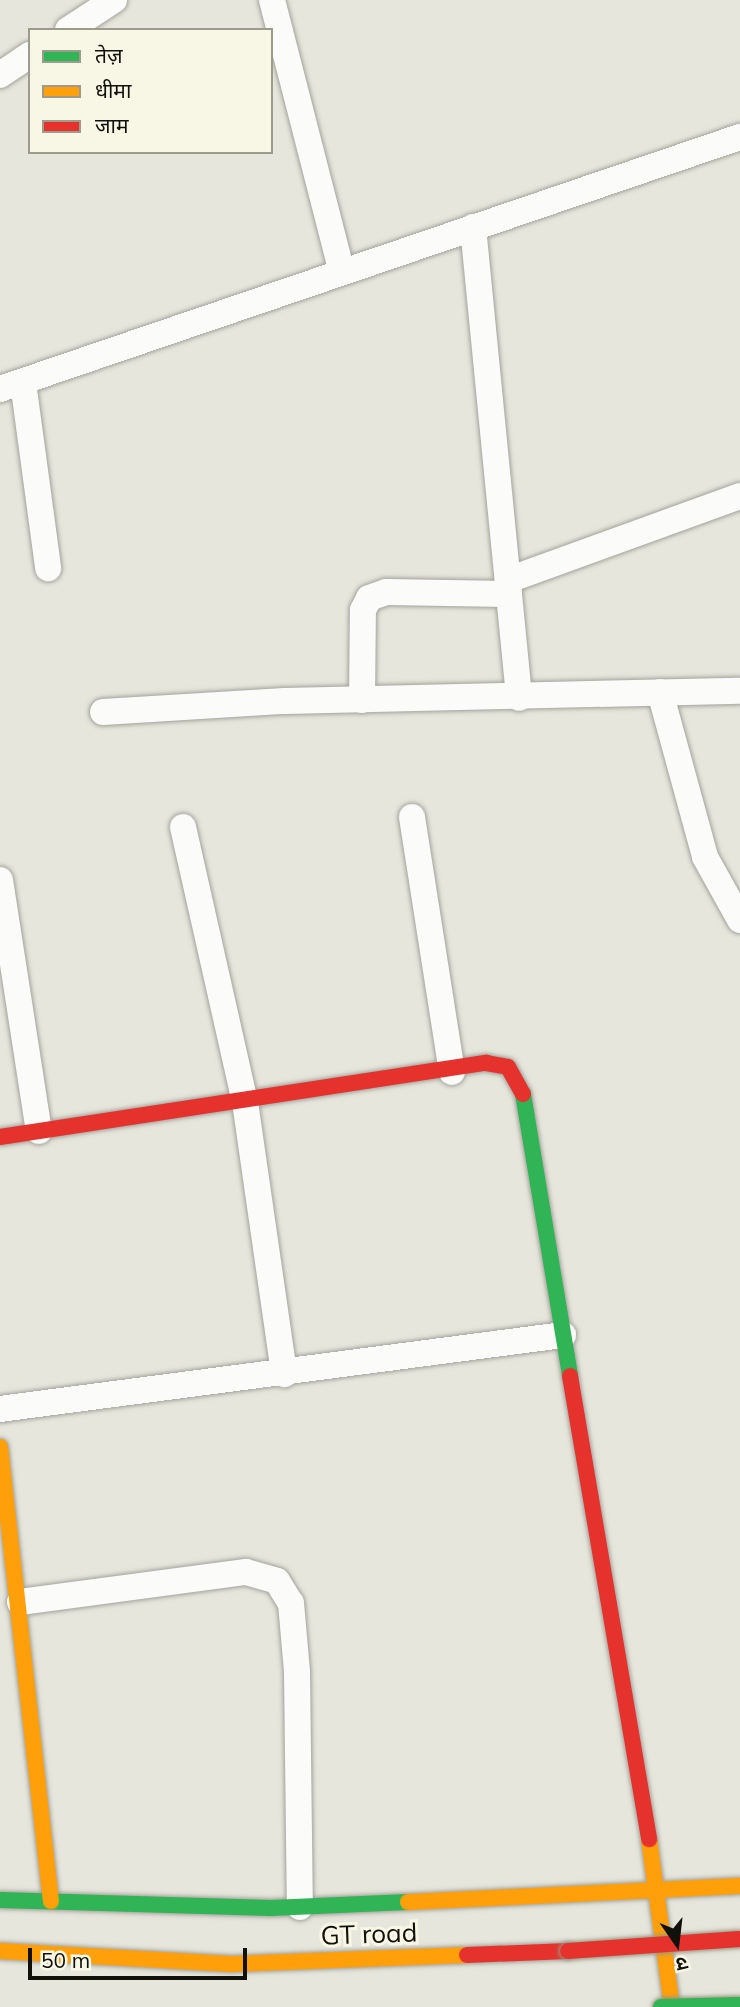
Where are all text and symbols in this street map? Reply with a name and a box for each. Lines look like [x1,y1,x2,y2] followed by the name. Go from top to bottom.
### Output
[28,28,273,154] legend
[95,42,123,68] text: तेज़
[95,77,131,103] text: धीमा
[95,112,129,138] text: जाम
[642,1909,712,1979] north arrow
[320,1917,418,1951] street label: GT road
[32,1934,250,1978] scale bar
[41,1947,90,1973] text: 50 m
[674,1951,690,1977] text: उ

